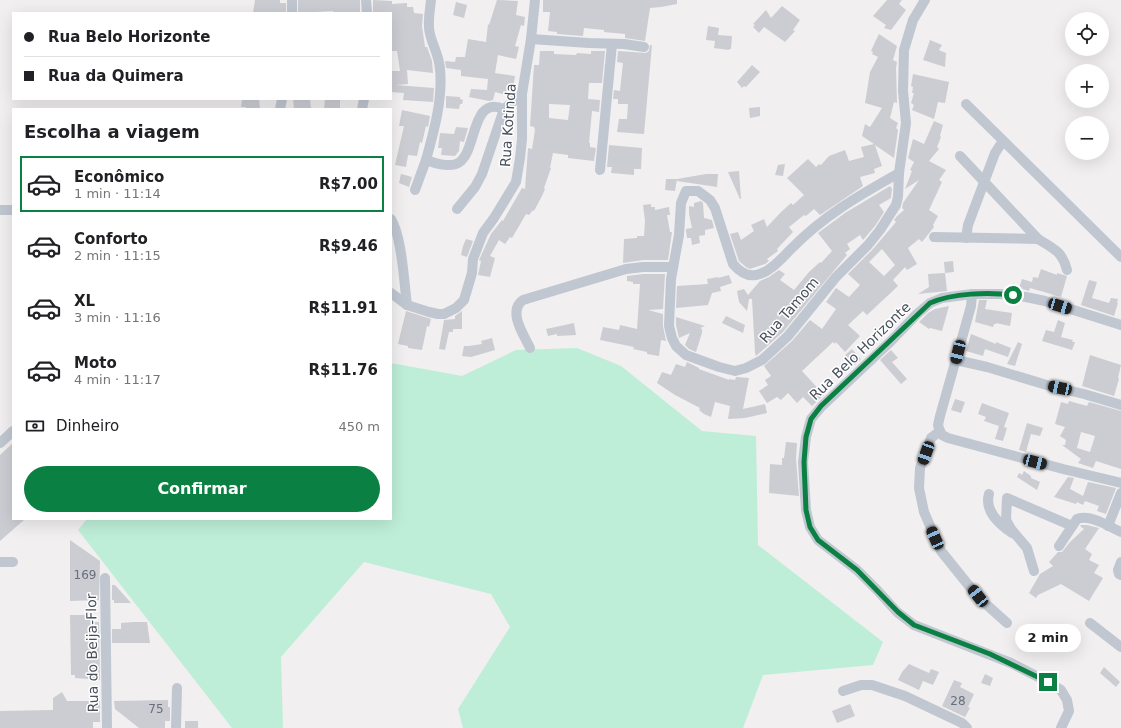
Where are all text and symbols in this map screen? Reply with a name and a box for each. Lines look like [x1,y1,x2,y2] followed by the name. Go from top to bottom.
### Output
[1065,12,1109,160] map controls
[1065,12,1109,56] button: locate
[48,28,210,46] text: Rua Belo Horizonte
[1065,64,1109,108] button: +
[48,67,184,85] text: Rua da Quimera
[497,83,519,167] street label: Rua Kotinda
[1065,116,1109,160] button: −
[24,121,200,142] text: Escolha a viagem
[26,166,62,202] icon: car
[74,168,164,186] text: Econômico
[319,175,378,193] text: R$7.00
[74,186,161,201] text: 1 min · 11:14
[26,228,62,264] icon: car
[74,230,148,248] text: Conforto
[319,237,378,255] text: R$9.46
[74,248,161,263] text: 2 min · 11:15
[756,274,822,346] street label: Rua Tamom
[1004,286,1022,304] route start
[26,290,62,326] icon: car
[74,292,95,310] text: XL
[1047,297,1073,315] car
[309,299,378,317] text: R$11.91
[806,299,914,403] street label: Rua Belo Horizonte
[74,310,161,325] text: 3 min · 11:16
[949,339,967,365] car
[26,352,62,388] icon: car
[74,354,117,372] text: Moto
[309,361,378,379] text: R$11.76
[74,372,161,387] text: 4 min · 11:17
[1047,380,1073,396] car
[24,415,46,437] icon: cash
[56,417,119,435] text: Dinheiro
[338,419,380,434] text: 450 m
[916,440,936,466] car
[1022,453,1048,471] car
[24,466,380,512] button: Confirmar
[925,525,945,551] car
[74,568,96,582] house number: 169
[966,583,990,609] car
[83,593,101,713] street label: Rua do Beija-Flor
[1015,624,1081,652] callout: 2 min
[1028,630,1068,645] text: 2 min
[1039,673,1057,691] route end
[950,694,966,708] house number: 28
[148,702,164,716] house number: 75

